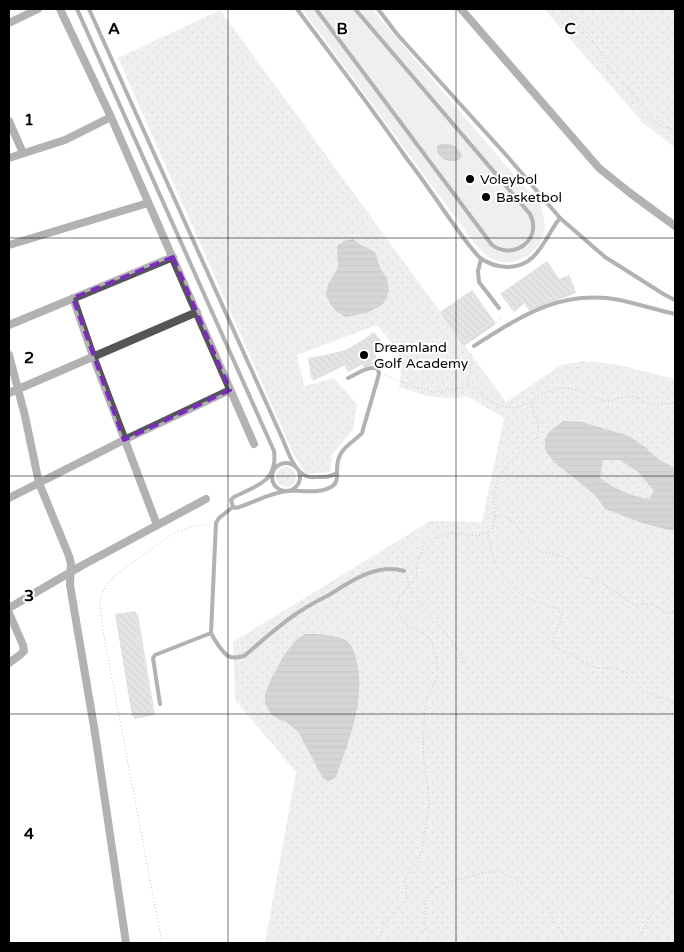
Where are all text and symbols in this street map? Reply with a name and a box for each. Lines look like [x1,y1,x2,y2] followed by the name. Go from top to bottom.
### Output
[108,19,120,39] text: A
[336,19,348,39] text: B
[564,19,576,39] text: C
[24,110,34,130] text: 1
[480,171,537,188] place label: Voleybol
[464,173,476,185] marker: Voleybol
[496,189,562,206] place label: Basketbol
[480,191,492,203] marker: Basketbol
[374,339,469,372] place label: Dreamland Golf Academy
[24,348,34,368] text: 2
[358,349,370,361] marker: Dreamland Golf Academy
[24,586,34,606] text: 3
[24,824,34,844] text: 4

